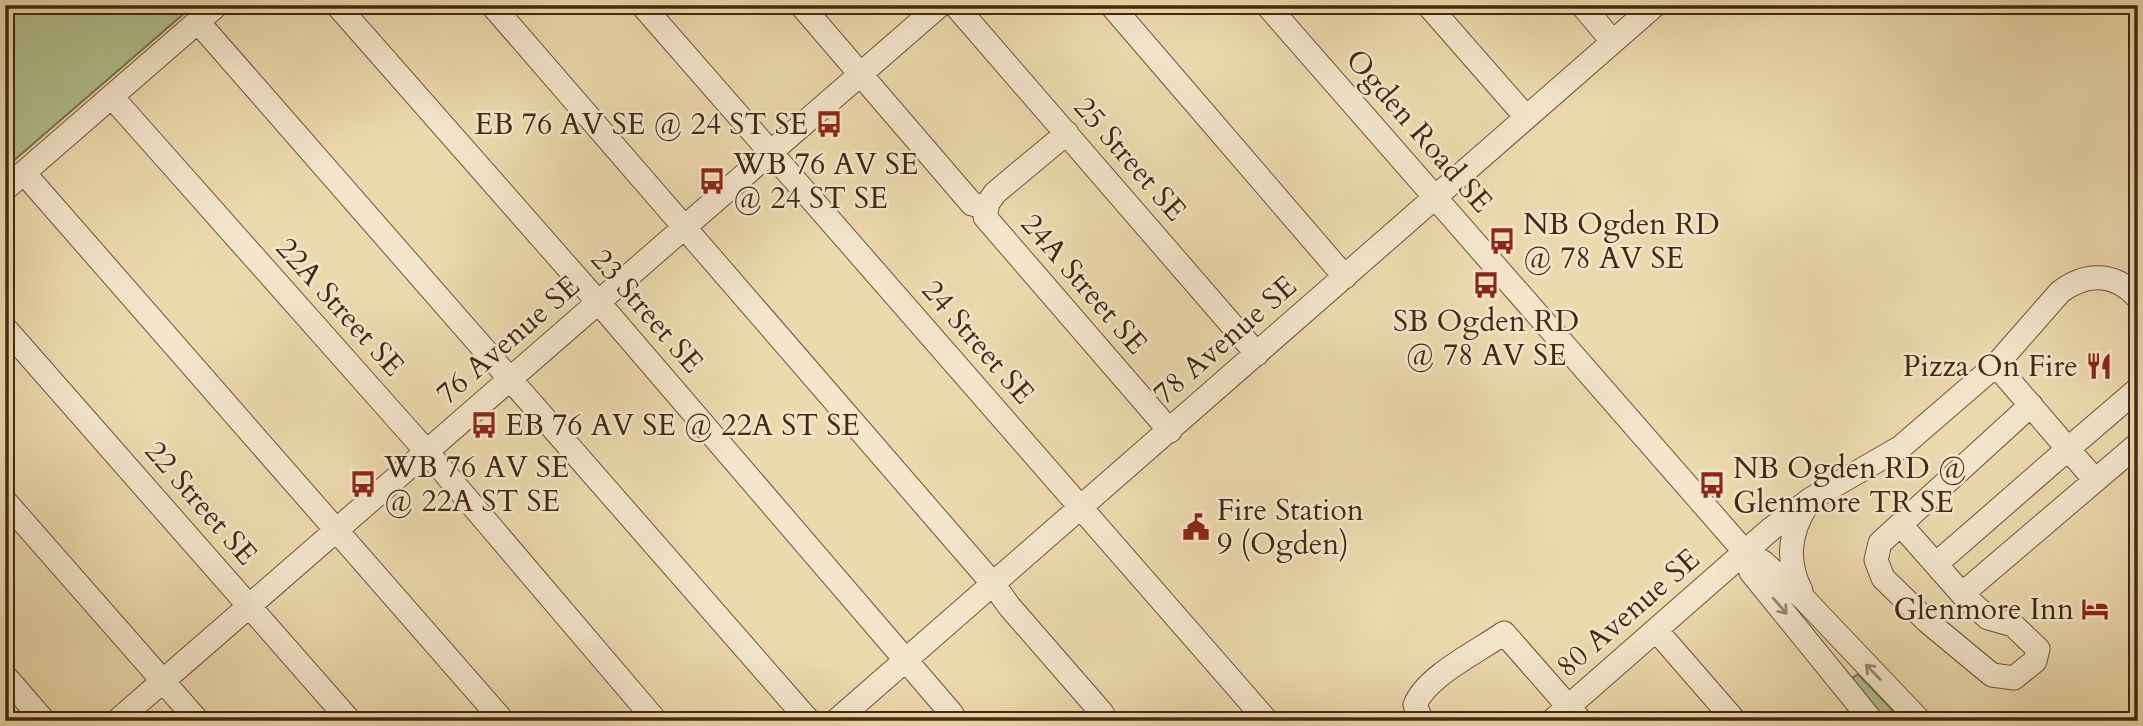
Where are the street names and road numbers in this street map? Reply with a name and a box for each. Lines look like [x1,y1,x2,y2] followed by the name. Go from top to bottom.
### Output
[1336,40,1502,222] street label: Ogden Road SE
[1064,88,1196,230] street label: 25 Street SE
[1011,205,1157,363] street label: 24A Street SE
[267,229,413,385] street label: 22A Street SE
[581,240,713,382] street label: 23 Street SE
[428,266,588,414] street label: 76 Avenue SE
[1145,266,1305,414] street label: 78 Avenue SE
[912,271,1044,413] street label: 24 Street SE
[135,432,267,574] street label: 22 Street SE
[1548,539,1708,687] street label: 80 Avenue SE

